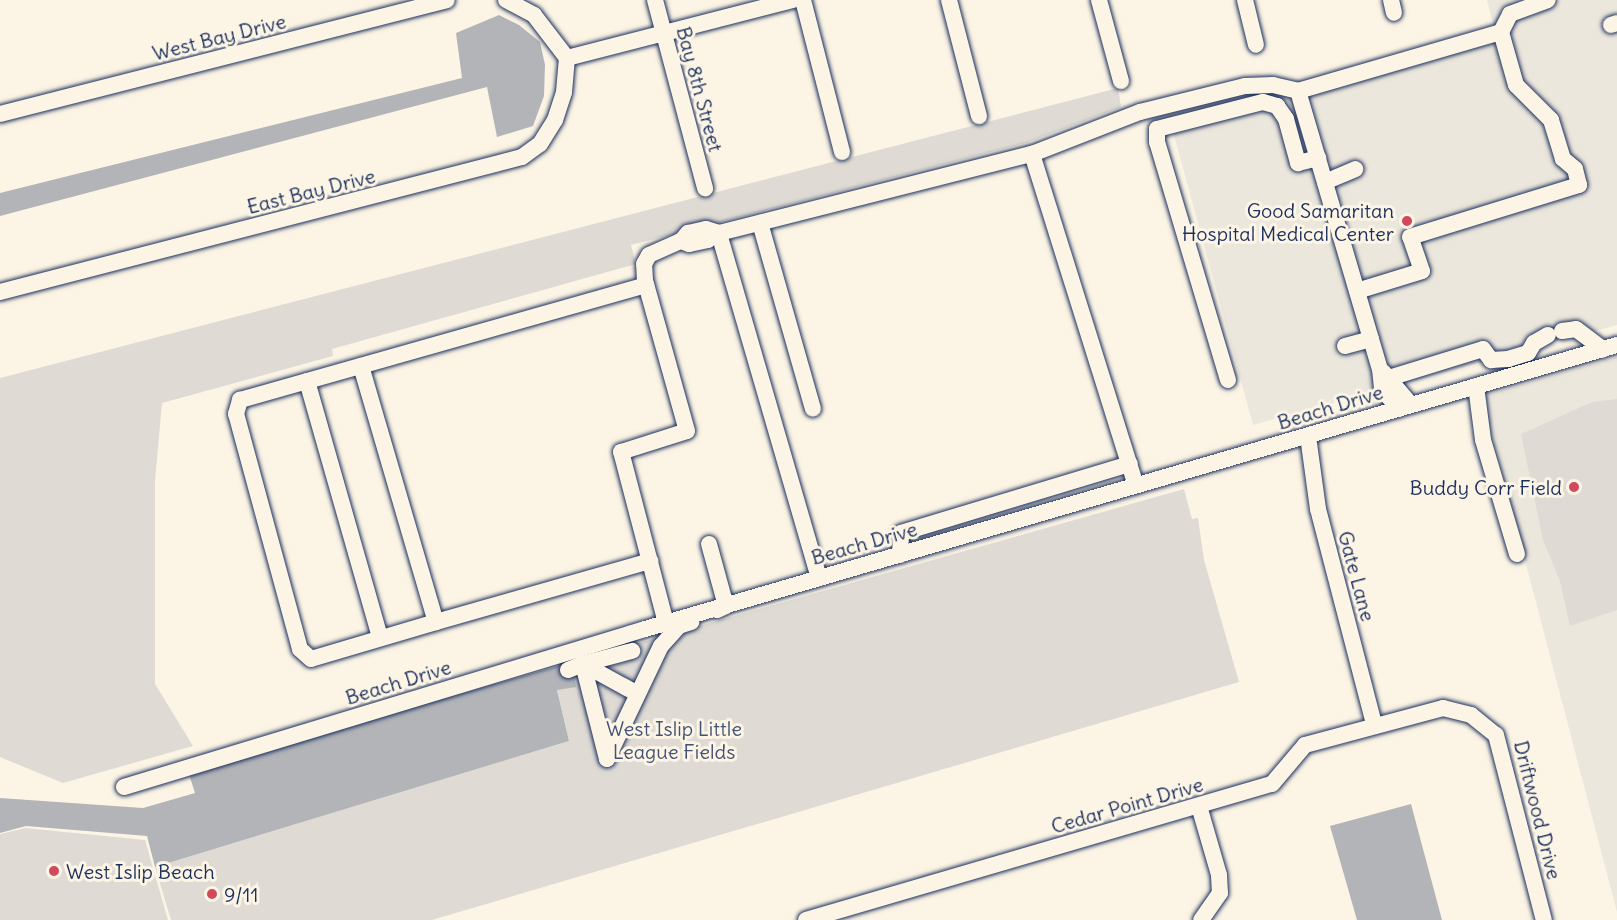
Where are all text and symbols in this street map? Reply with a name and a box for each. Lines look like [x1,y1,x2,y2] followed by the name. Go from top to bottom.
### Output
[150,9,288,65] street label: West Bay Drive
[672,24,728,154] street label: Bay 8th Street
[244,163,378,219] street label: East Bay Drive
[1182,198,1394,245] place label: Good Samaritan Hospital Medical Center
[1398,212,1416,230] marker: Good Samaritan Hospital Medical Center
[1274,380,1386,434] street label: Beach Drive
[1410,475,1562,499] place label: Buddy Corr Field
[1567,480,1581,494] marker: Buddy Corr Field
[808,516,920,570] street label: Beach Drive
[1333,528,1381,624] street label: Gate Lane
[342,655,454,709] street label: Beach Drive
[606,717,742,764] park label: West Islip Little League Fields
[1509,738,1567,882] street label: Driftwood Drive
[1048,772,1206,838] street label: Cedar Point Drive
[66,859,215,883] place label: West Islip Beach
[47,864,61,878] marker: West Islip Beach
[224,882,258,906] place label: 9/11
[205,887,219,901] marker: 9/11

